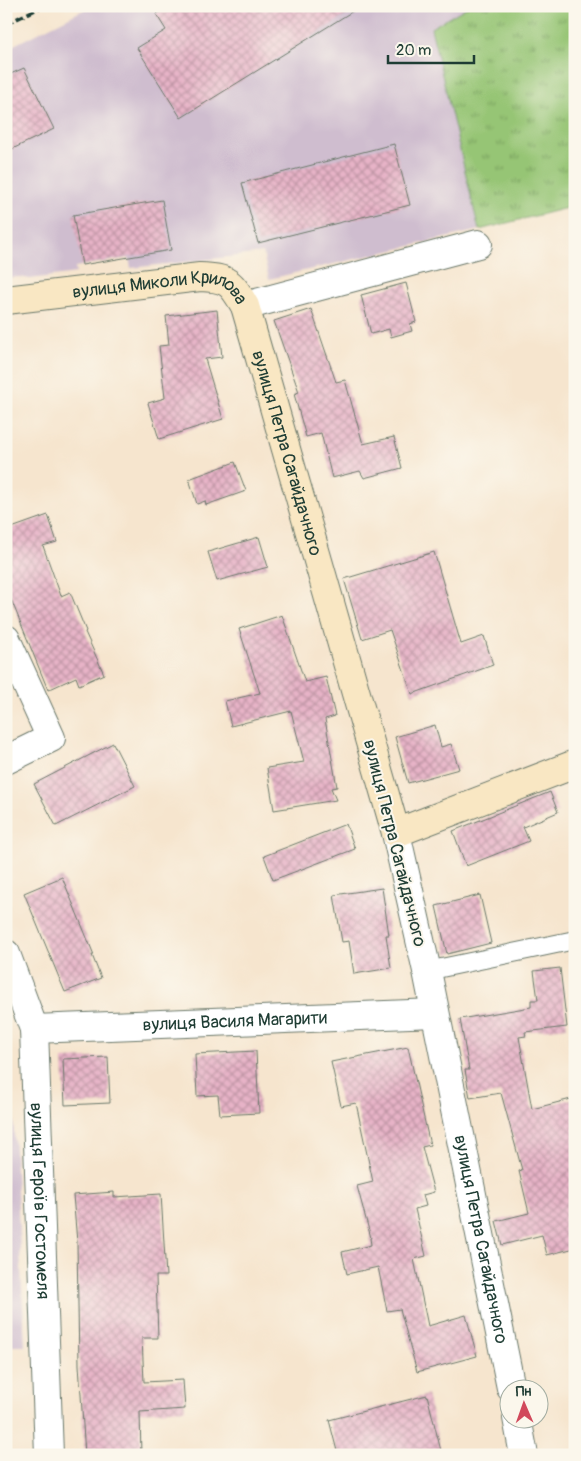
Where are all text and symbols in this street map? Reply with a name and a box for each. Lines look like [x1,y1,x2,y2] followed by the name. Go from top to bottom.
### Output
[388,32,475,64] scale bar
[396,41,431,60] text: 20 m
[71,266,252,309] street label: вулиця Миколи Крилова
[246,348,327,559] street label: вулиця Петра Сагайдачного
[358,737,431,949] street label: вулиця Петра Сагайдачного
[142,1006,328,1037] street label: вулиця Василя Магарити
[25,1102,55,1300] street label: вулиця Героїв Гостомеля
[448,1133,513,1346] street label: вулиця Петра Сагайдачного
[498,1378,548,1428] north arrow
[516,1383,532,1400] text: Пн

